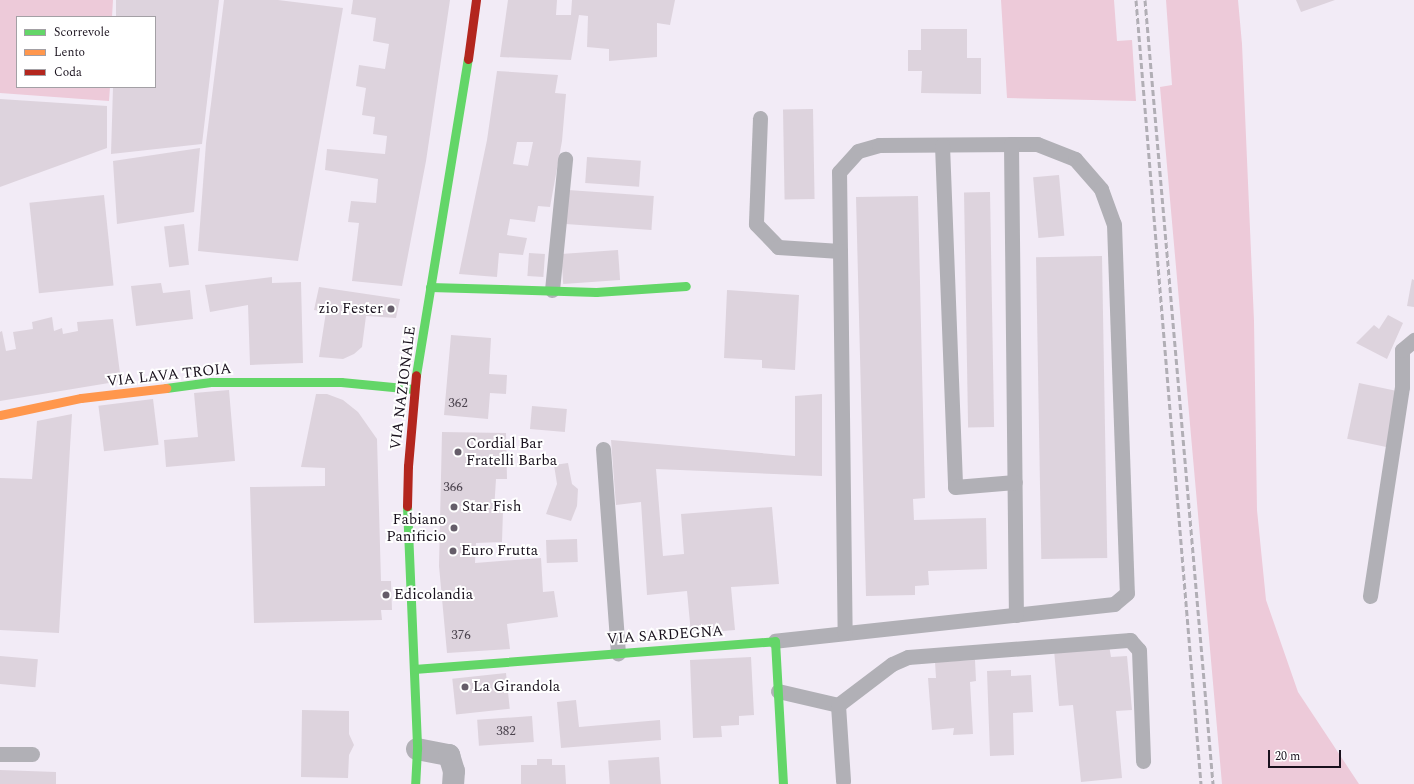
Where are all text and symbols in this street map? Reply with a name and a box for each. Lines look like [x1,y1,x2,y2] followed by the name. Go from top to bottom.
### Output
[16,16,156,88] legend
[54,23,110,42] text: Scorrevole
[54,43,85,62] text: Lento
[54,63,82,82] text: Coda
[318,300,383,318] place label: zio Fester
[386,304,396,314] marker: zio Fester
[386,325,420,451] street label: VIA NAZIONALE
[106,360,232,390] street label: VIA LAVA TROIA
[448,395,468,411] house number: 362
[466,434,557,469] place label: Cordial Bar Fratelli Barba
[453,447,463,457] marker: Cordial Bar Fratelli Barba
[443,479,463,495] house number: 366
[462,498,521,516] place label: Star Fish
[449,502,459,512] marker: Star Fish
[386,510,446,545] place label: Fabiano Panificio
[449,523,459,533] marker: Fabiano Panificio
[461,542,538,560] place label: Euro Frutta
[448,546,458,556] marker: Euro Frutta
[394,586,473,604] place label: Edicolandia
[381,590,391,600] marker: Edicolandia
[606,622,724,648] street label: VIA SARDEGNA
[451,627,471,643] house number: 376
[473,678,560,696] place label: La Girandola
[460,682,470,692] marker: La Girandola
[496,723,516,739] house number: 382
[1270,742,1343,768] scale bar
[1275,747,1300,766] text: 20 m

